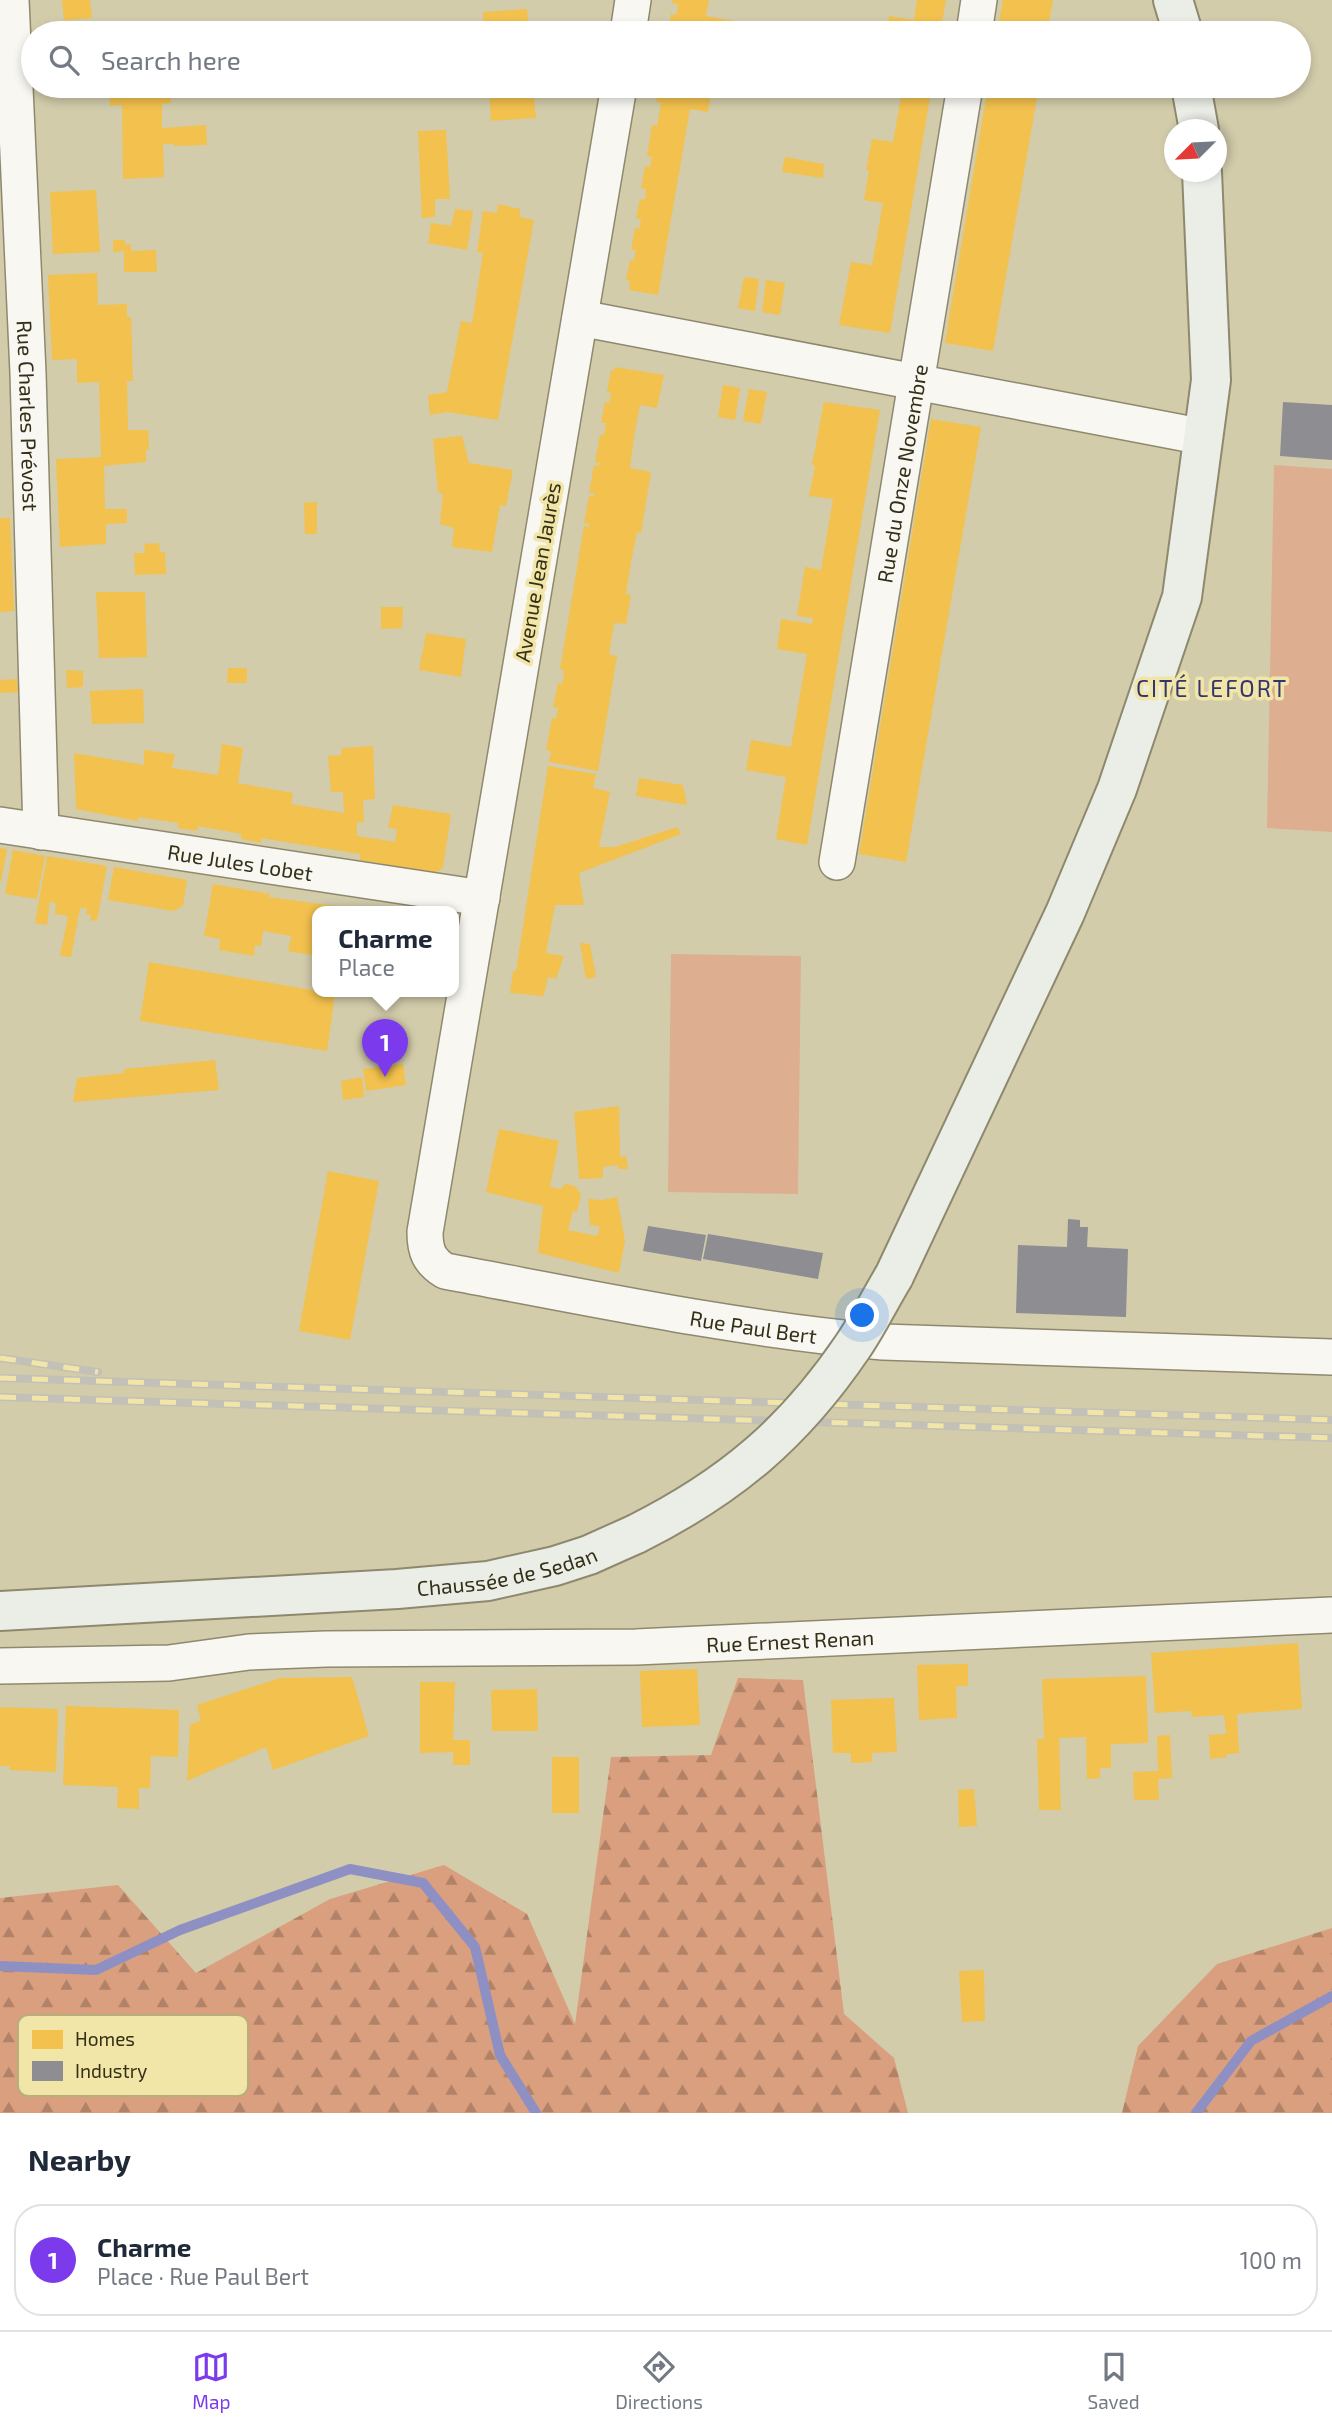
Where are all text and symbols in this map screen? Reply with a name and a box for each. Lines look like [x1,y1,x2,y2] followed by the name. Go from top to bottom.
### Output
[21,21,1311,98] search box
[45,41,83,79] icon: search
[101,44,241,75] text: Search here
[1164,119,1227,182] north arrow
[13,319,44,512] street label: Rue Charles Prévost
[871,362,931,584] street label: Rue du Onze Novembre
[509,480,565,664] street label: Avenue Jean Jaurès
[1136,674,1288,702] district label: CITÉ LEFORT
[166,838,315,885] street label: Rue Jules Lobet
[312,906,459,997] popup
[338,922,433,953] text: Charme
[338,953,395,981] text: Place
[362,1019,408,1077] pin: 1
[845,1298,879,1332] your location
[688,1304,818,1347] street label: Rue Paul Bert
[416,1541,601,1600] street label: Chaussée de Sedan
[705,1624,875,1656] street label: Rue Ernest Renan
[18,2015,248,2096] legend
[75,2027,135,2050] text: Homes
[75,2059,147,2082] text: Industry
[28,2141,131,2177] text: Nearby
[97,2231,191,2262] text: Charme
[48,2246,58,2274] text: 1
[1240,2246,1302,2274] text: 100 m
[97,2262,309,2290] text: Place · Rue Paul Bert
[192,2348,230,2413] tab: Map
[615,2348,703,2413] tab: Directions
[1087,2348,1140,2413] tab: Saved

